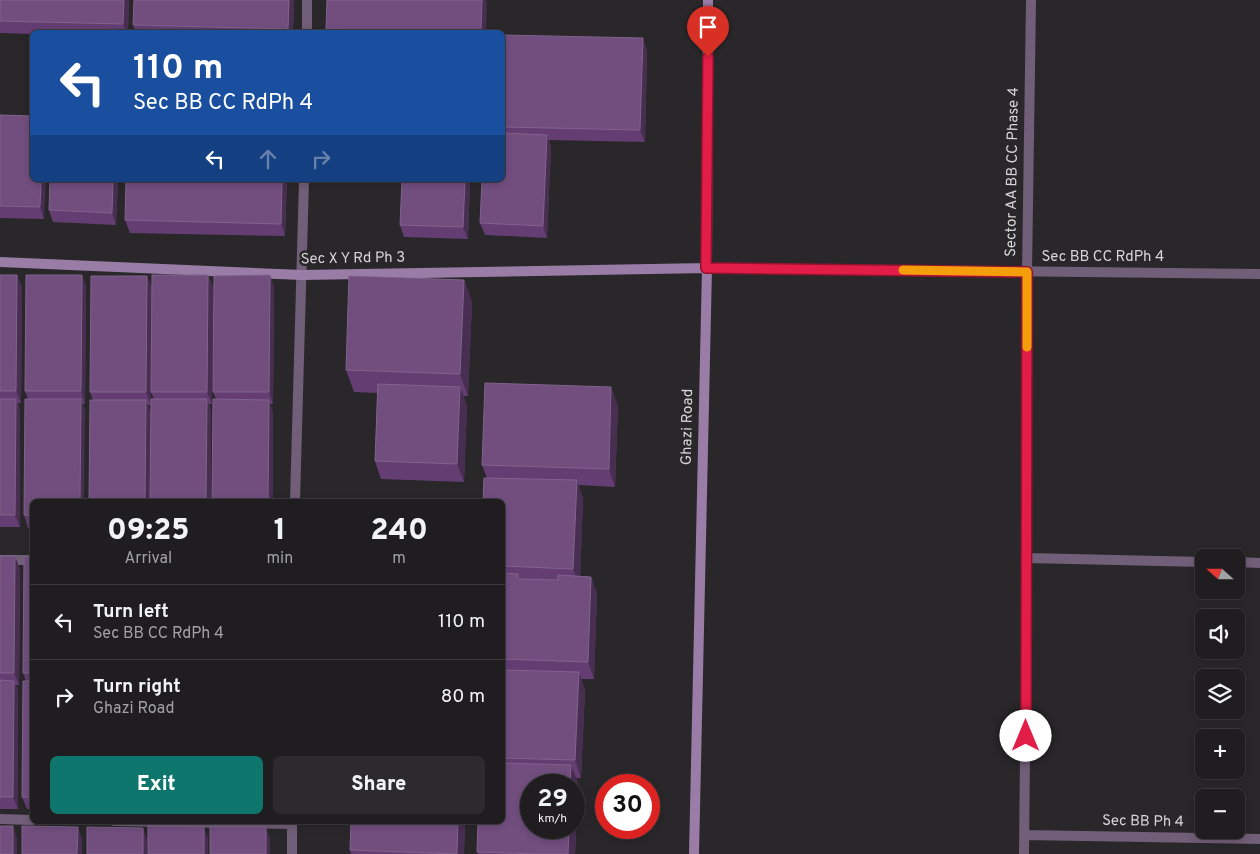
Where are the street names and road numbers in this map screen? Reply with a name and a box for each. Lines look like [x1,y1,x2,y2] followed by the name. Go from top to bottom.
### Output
[1002,87,1024,257] street label: Sector AA BB CC Phase 4
[1042,248,1164,267] street label: Sec BB CC RdPh 4
[301,249,405,269] street label: Sec X Y Rd Ph 3
[678,389,698,465] street label: Ghazi Road
[1102,812,1184,832] street label: Sec BB Ph 4

